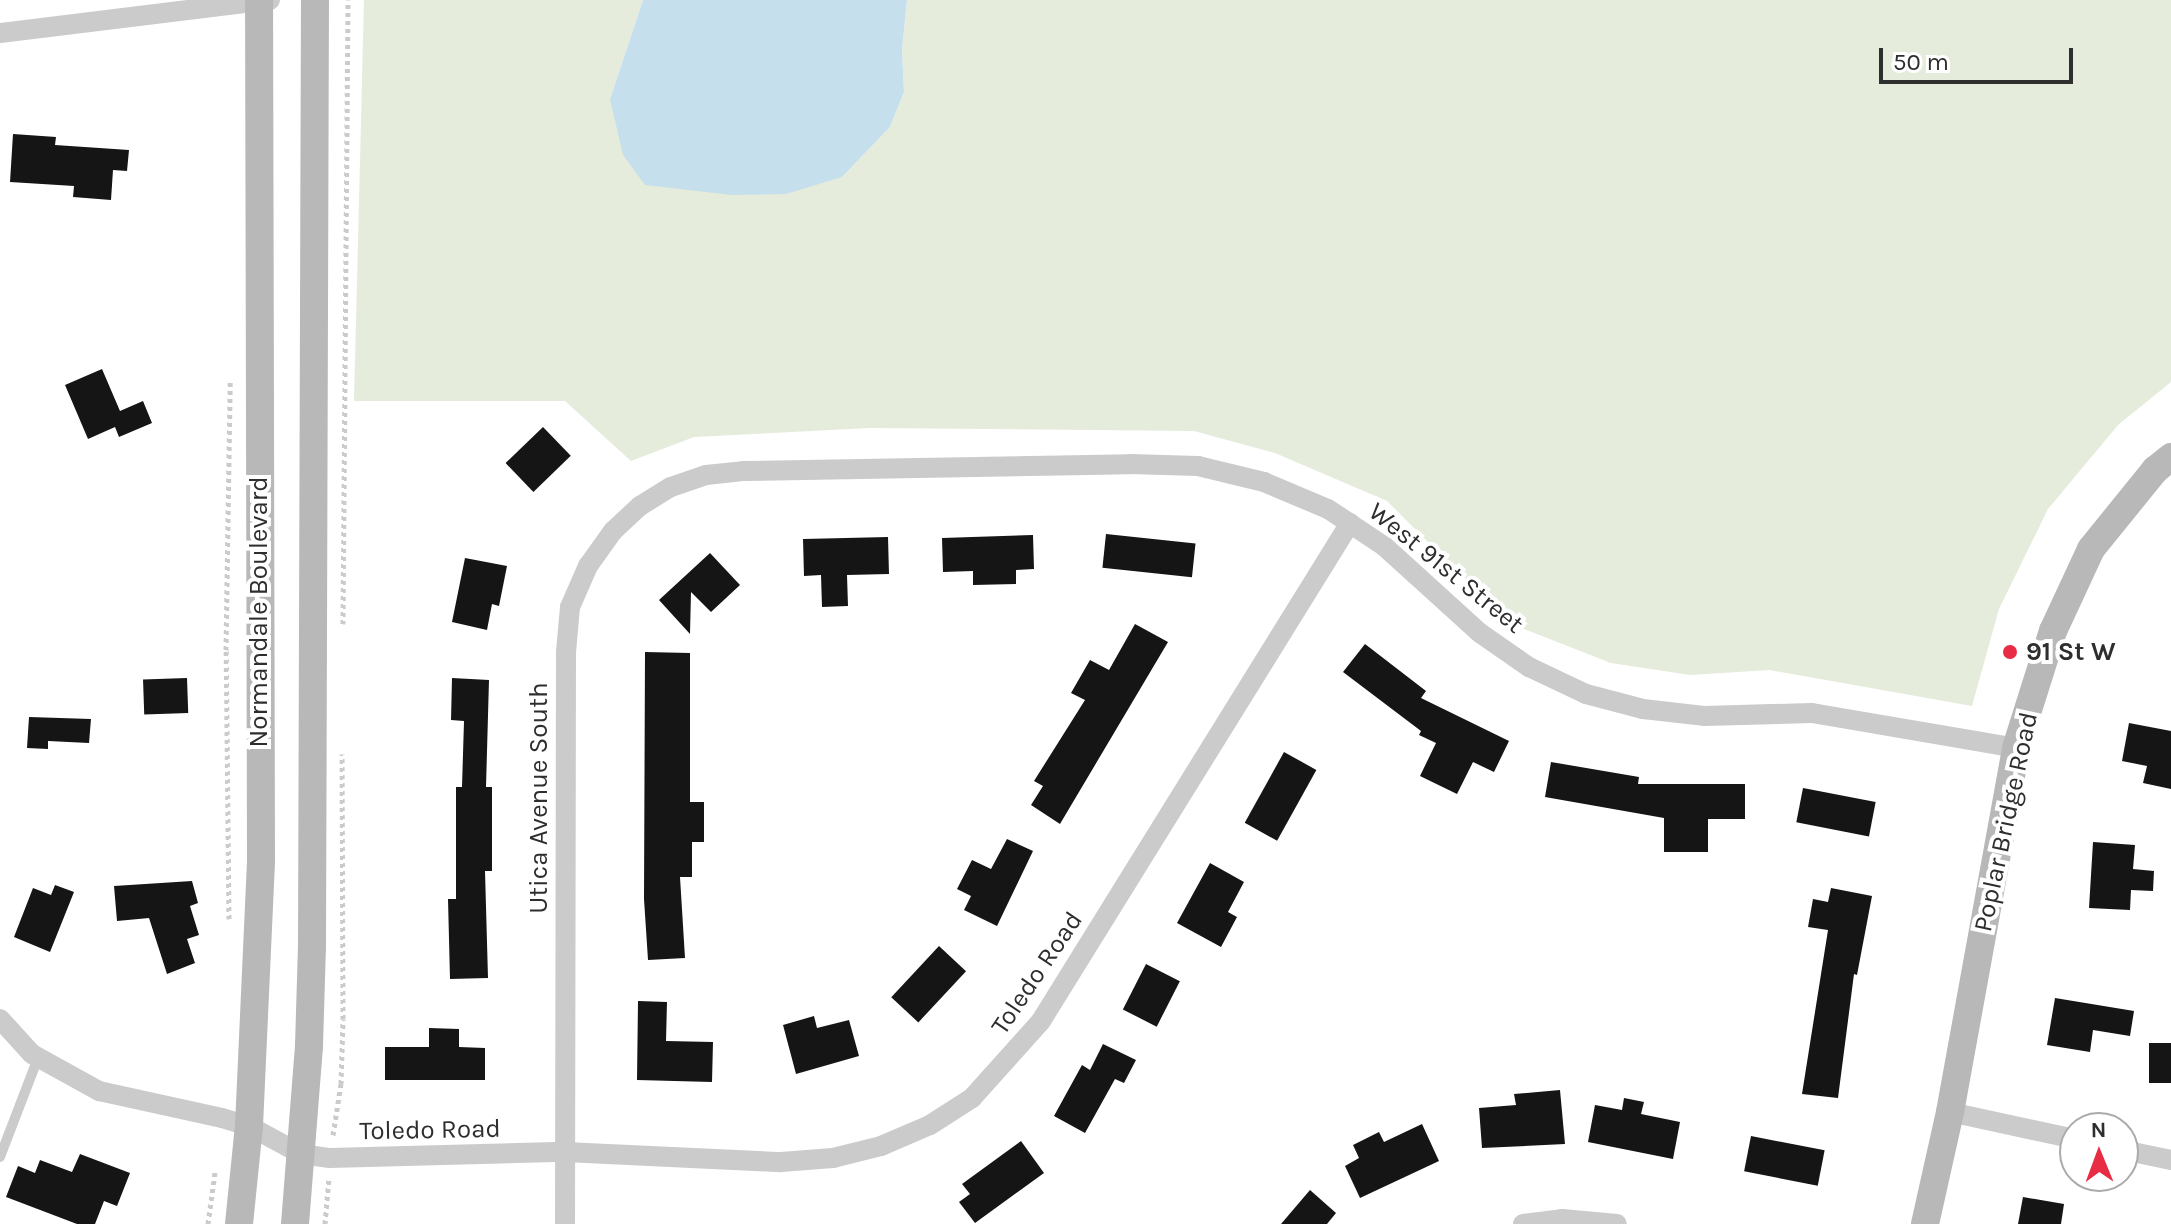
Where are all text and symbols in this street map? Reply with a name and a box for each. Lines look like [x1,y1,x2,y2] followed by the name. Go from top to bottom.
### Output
[1883,32,2077,82] scale bar
[1893,48,1949,76] text: 50 m
[243,476,275,748] street label: Normandale Boulevard
[1362,496,1530,640] street label: West 91st Street
[2026,636,2116,668] place label: 91 St W
[2001,643,2019,661] marker: 91 St W
[523,682,555,914] street label: Utica Avenue South
[1967,709,2045,935] street label: Poplar Bridge Road
[985,906,1089,1040] street label: Toledo Road
[2059,1112,2139,1192] north arrow
[359,1113,501,1147] street label: Toledo Road
[2090,1117,2107,1143] text: N

